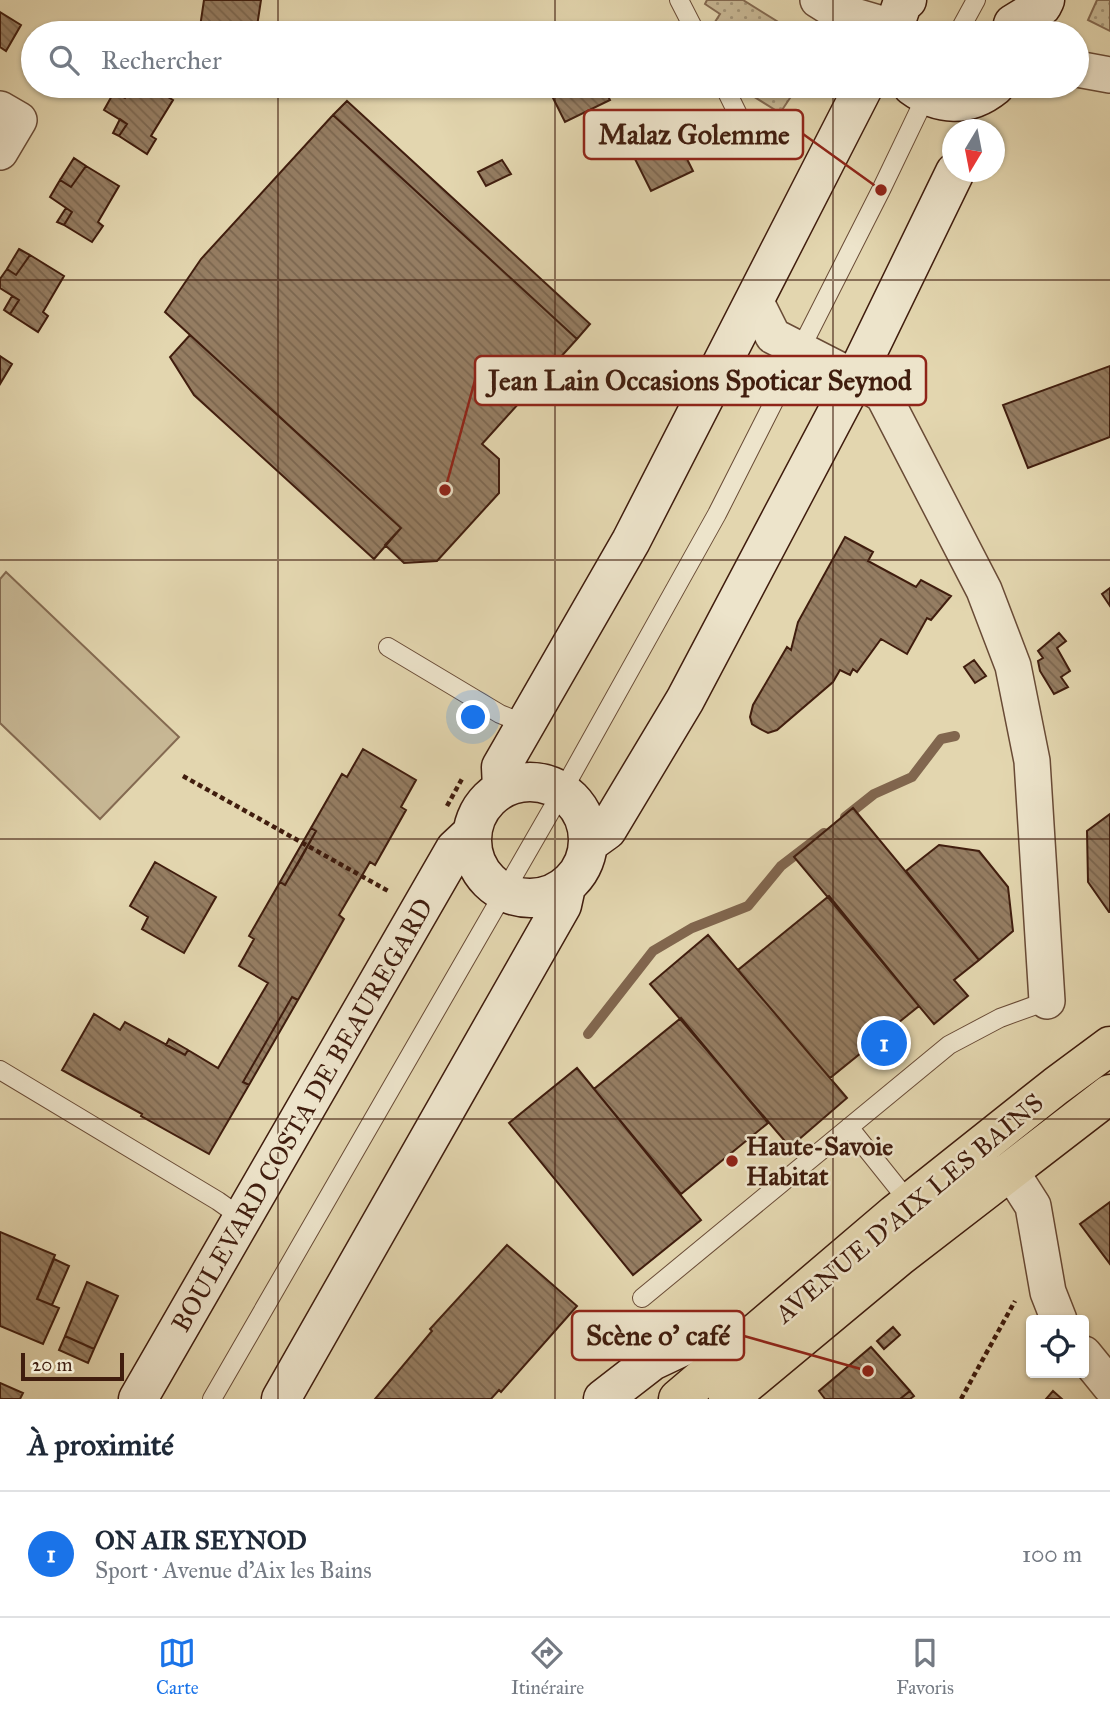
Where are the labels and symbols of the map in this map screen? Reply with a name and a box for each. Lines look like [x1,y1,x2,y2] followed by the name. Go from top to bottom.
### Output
[584,110,803,159] callout: Malaz Golemme
[598,117,790,152] text: Malaz Golemme
[942,119,1005,182] north arrow
[475,356,926,405] callout: Jean Lain Occasions Spoticar Seynod
[484,363,913,398] text: Jean Lain Occasions Spoticar Seynod
[456,700,490,734] your location
[164,893,440,1337] street label: BOULEVARD COSTA DE BEAUREGARD
[861,1017,907,1069] pin: 1
[768,1086,1050,1330] street label: AVENUE D'AIX LES BAINS
[746,1130,893,1192] place label: Haute-Savoie Habitat
[724,1153,740,1169] marker: Haute-Savoie Habitat
[572,1311,744,1360] callout: Scène o' café
[586,1318,730,1353] text: Scène o' café
[21,1350,124,1382] scale bar

